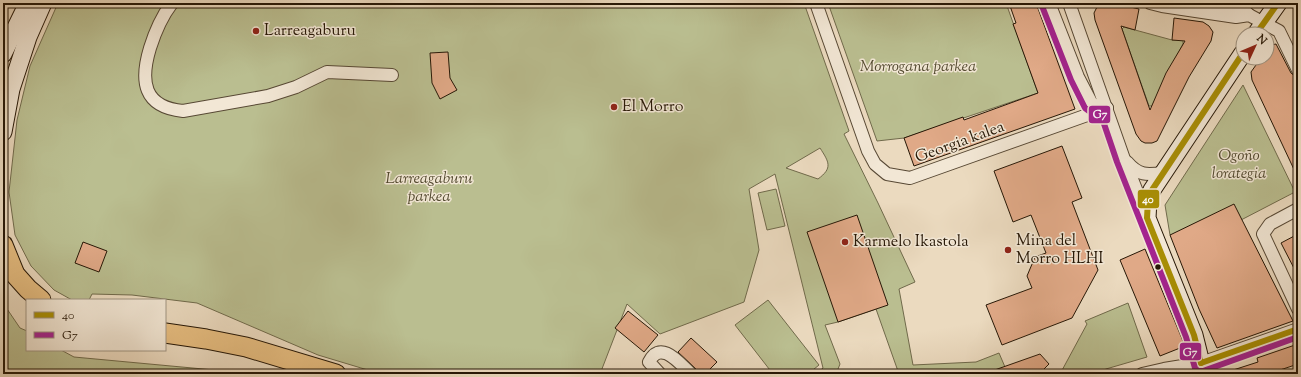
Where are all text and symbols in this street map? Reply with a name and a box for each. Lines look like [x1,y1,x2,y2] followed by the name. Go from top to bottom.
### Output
[264,20,356,43] place label: Larreagaburu
[251,26,261,36] marker: Larreagaburu
[1235,26,1275,66] north arrow
[1252,30,1270,49] text: N
[860,56,976,79] park label: Morrogana parkea
[622,96,684,119] place label: El Morro
[609,102,619,112] marker: El Morro
[1088,105,1111,124] line badge: G7
[1093,107,1108,123] text: G7
[912,116,1009,170] street label: Georgia kalea
[1212,145,1266,186] park label: Ogoño lorategia
[385,168,473,209] park label: Larreagaburu parkea
[1137,189,1160,209] line badge: 40
[1141,192,1154,208] text: 40
[1016,230,1104,271] place label: Mina del Morro HLHI
[853,231,969,254] place label: Karmelo Ikastola
[840,237,850,247] marker: Karmelo Ikastola
[1003,245,1013,255] marker: Mina del Morro HLHI
[1153,262,1163,272] unlabelled marker
[26,299,166,351] legend
[62,307,74,325] text: 40
[62,327,78,345] text: G7
[1179,342,1202,361] line badge: G7
[1183,345,1198,361] text: G7

